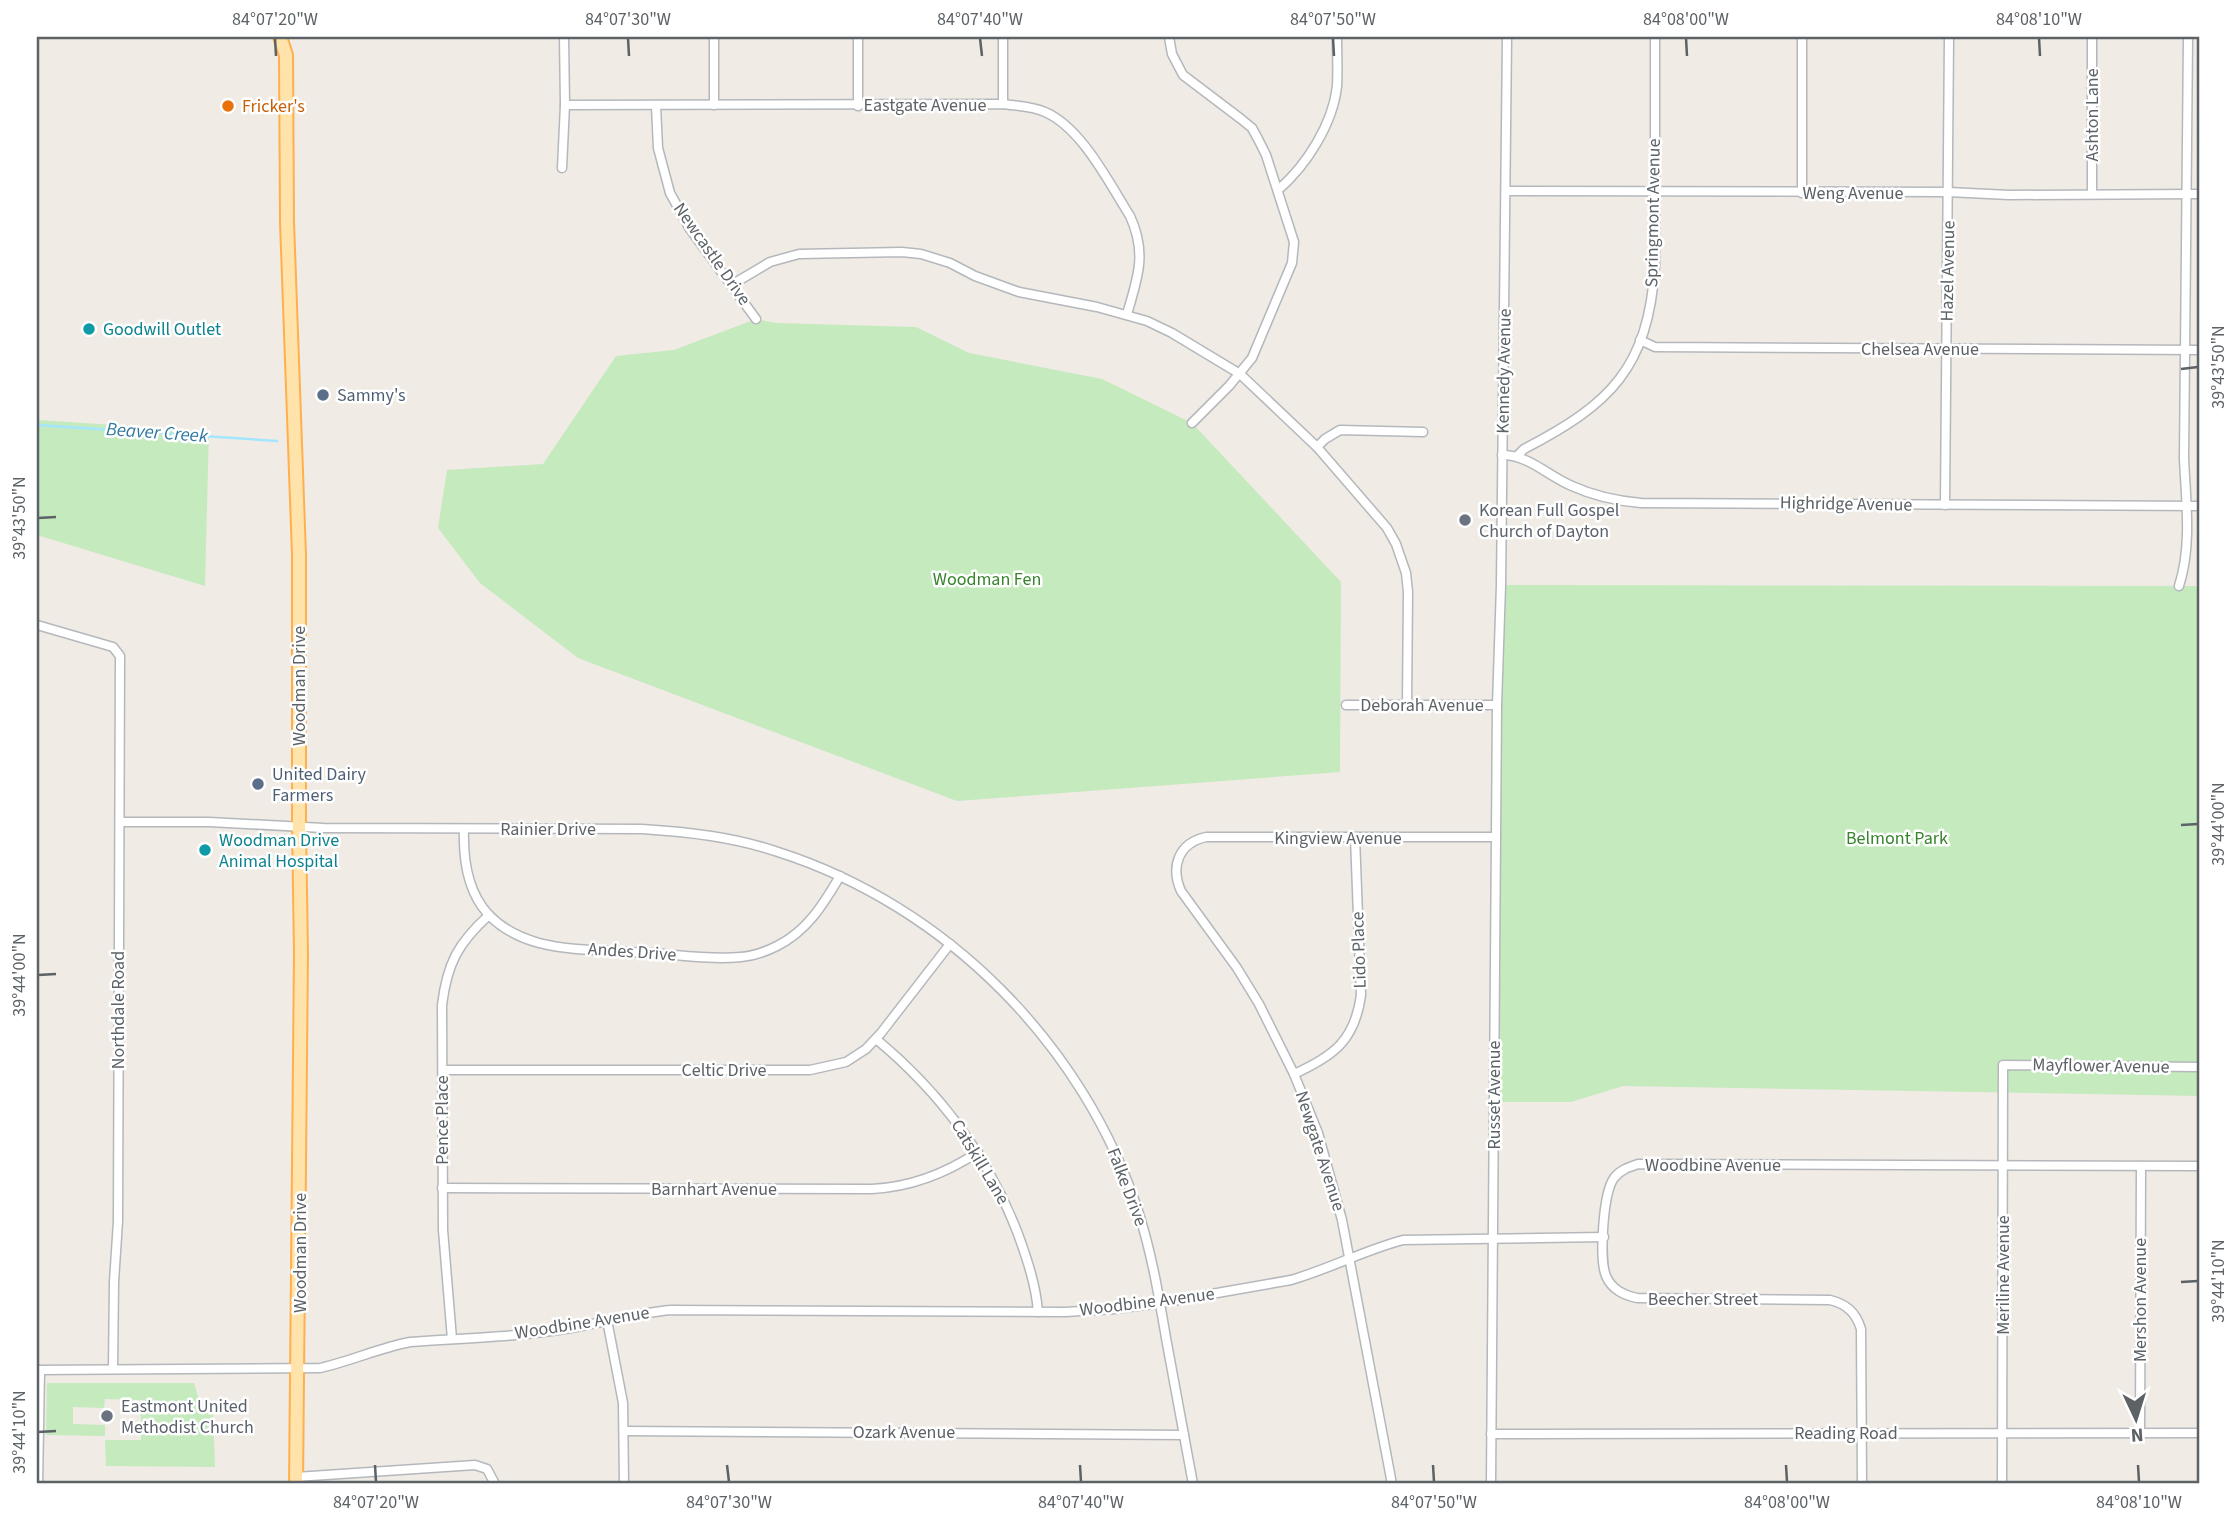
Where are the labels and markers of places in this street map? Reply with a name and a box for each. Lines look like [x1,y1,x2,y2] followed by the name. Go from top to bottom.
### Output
[242,94,305,119] place label: Fricker's
[220,98,236,114] marker: Fricker's
[103,317,221,342] place label: Goodwill Outlet
[81,321,97,337] marker: Goodwill Outlet
[337,383,406,408] place label: Sammy's
[315,387,331,403] marker: Sammy's
[1479,498,1619,544] place label: Korean Full Gospel Church of Dayton
[1457,512,1473,528] marker: Korean Full Gospel Church of Dayton
[272,762,367,808] place label: United Dairy Farmers
[250,776,266,792] marker: United Dairy Farmers
[219,828,339,874] place label: Woodman Drive Animal Hospital
[197,842,213,858] marker: Woodman Drive Animal Hospital
[121,1394,254,1440] place label: Eastmont United Methodist Church
[99,1408,115,1424] marker: Eastmont United Methodist Church

